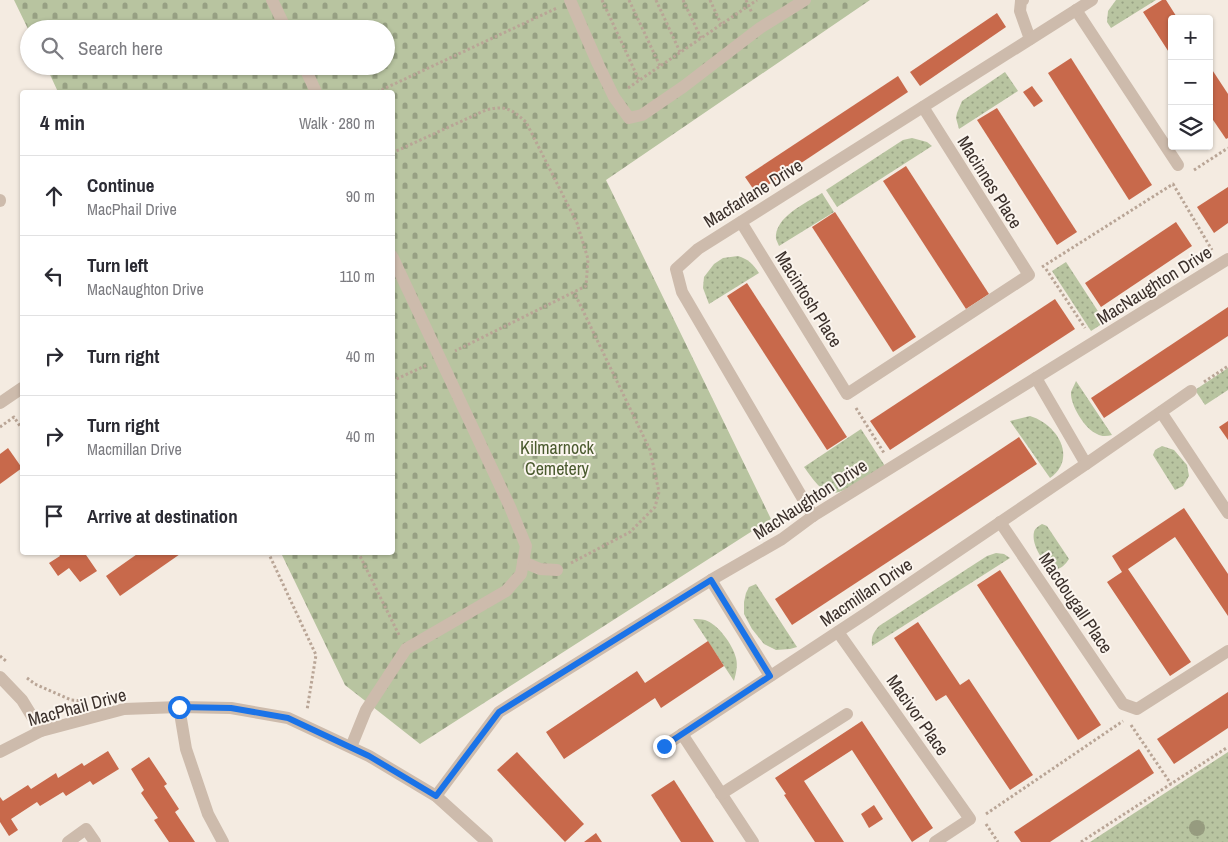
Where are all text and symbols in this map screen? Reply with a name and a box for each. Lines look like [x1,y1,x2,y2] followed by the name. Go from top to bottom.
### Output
[1168,15,1213,150] map controls
[1168,15,1213,60] button: +
[20,20,395,75] search box
[38,34,66,62] icon: search
[78,35,163,61] text: Search here
[1168,60,1213,105] button: −
[1168,105,1213,150] button: layers
[40,108,85,137] text: 4 min
[299,112,375,134] text: Walk · 280 m
[952,131,1028,233] street label: Macinnes Place
[699,153,807,233] street label: Macfarlane Drive
[87,172,155,198] text: Continue
[40,182,68,210] icon: ahead
[346,185,375,207] text: 90 m
[87,198,177,220] text: MacPhail Drive
[1092,240,1216,330] street label: MacNaughton Drive
[769,246,849,352] street label: Macintosh Place
[87,252,148,278] text: Turn left
[40,262,68,290] icon: left
[339,265,375,287] text: 110 m
[87,278,204,300] text: MacNaughton Drive
[40,342,68,370] icon: right
[87,343,159,369] text: Turn right
[346,345,375,367] text: 40 m
[87,412,159,438] text: Turn right
[40,422,68,450] icon: right
[346,425,375,447] text: 40 m
[520,435,595,481] park label: Kilmarnock Cemetery
[87,438,182,460] text: Macmillan Drive
[748,453,872,545] street label: MacNaughton Drive
[40,502,68,530] icon: arrive
[87,503,238,529] text: Arrive at destination
[1033,548,1119,658] street label: Macdougall Place
[815,552,917,632] street label: Macmillan Drive
[881,670,955,760] street label: Macivor Place
[25,682,129,732] street label: MacPhail Drive
[168,696,191,719] route start
[653,735,676,758] route end

